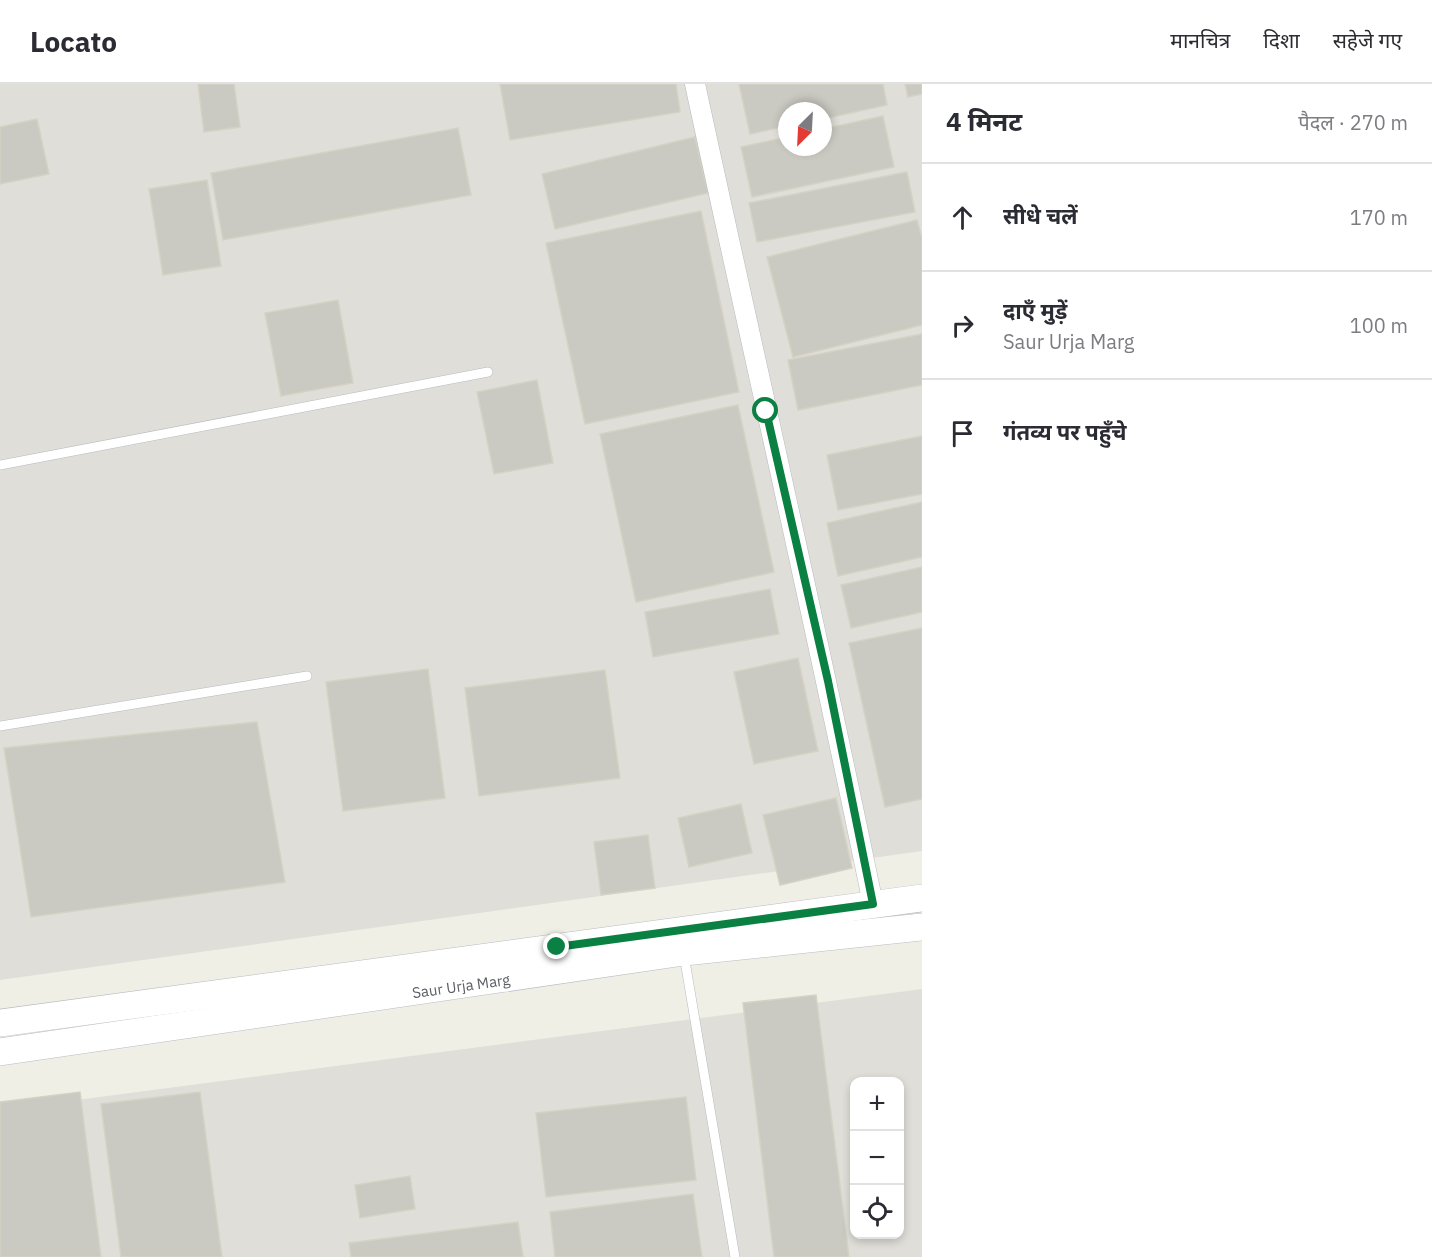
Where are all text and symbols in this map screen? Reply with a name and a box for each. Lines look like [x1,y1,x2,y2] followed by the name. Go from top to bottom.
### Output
[30,23,117,60] text: Locato
[1170,26,1230,54] text: मानचित्र
[1263,26,1300,54] text: दिशा
[1333,26,1402,54] text: सहेजे गए
[778,102,832,156] north arrow
[946,104,1022,138] text: 4 मिनट
[1298,109,1408,136] text: पैदल · 270 m
[946,201,979,234] icon: ahead
[1003,201,1078,230] text: सीधे चलें
[1350,204,1408,231] text: 170 m
[1003,296,1067,325] text: दाएँ मुड़ें
[946,309,979,342] icon: right
[1350,312,1408,339] text: 100 m
[1003,328,1134,355] text: Saur Urja Marg
[752,397,778,423] route start
[946,417,979,450] icon: arrive
[1003,417,1127,446] text: गंतव्य पर पहुँचे
[543,933,569,959] route end
[411,970,511,1002] street label: Saur Urja Marg
[850,1077,904,1239] map controls
[850,1077,904,1131] button: +
[850,1131,904,1185] button: −
[850,1185,904,1239] button: locate

